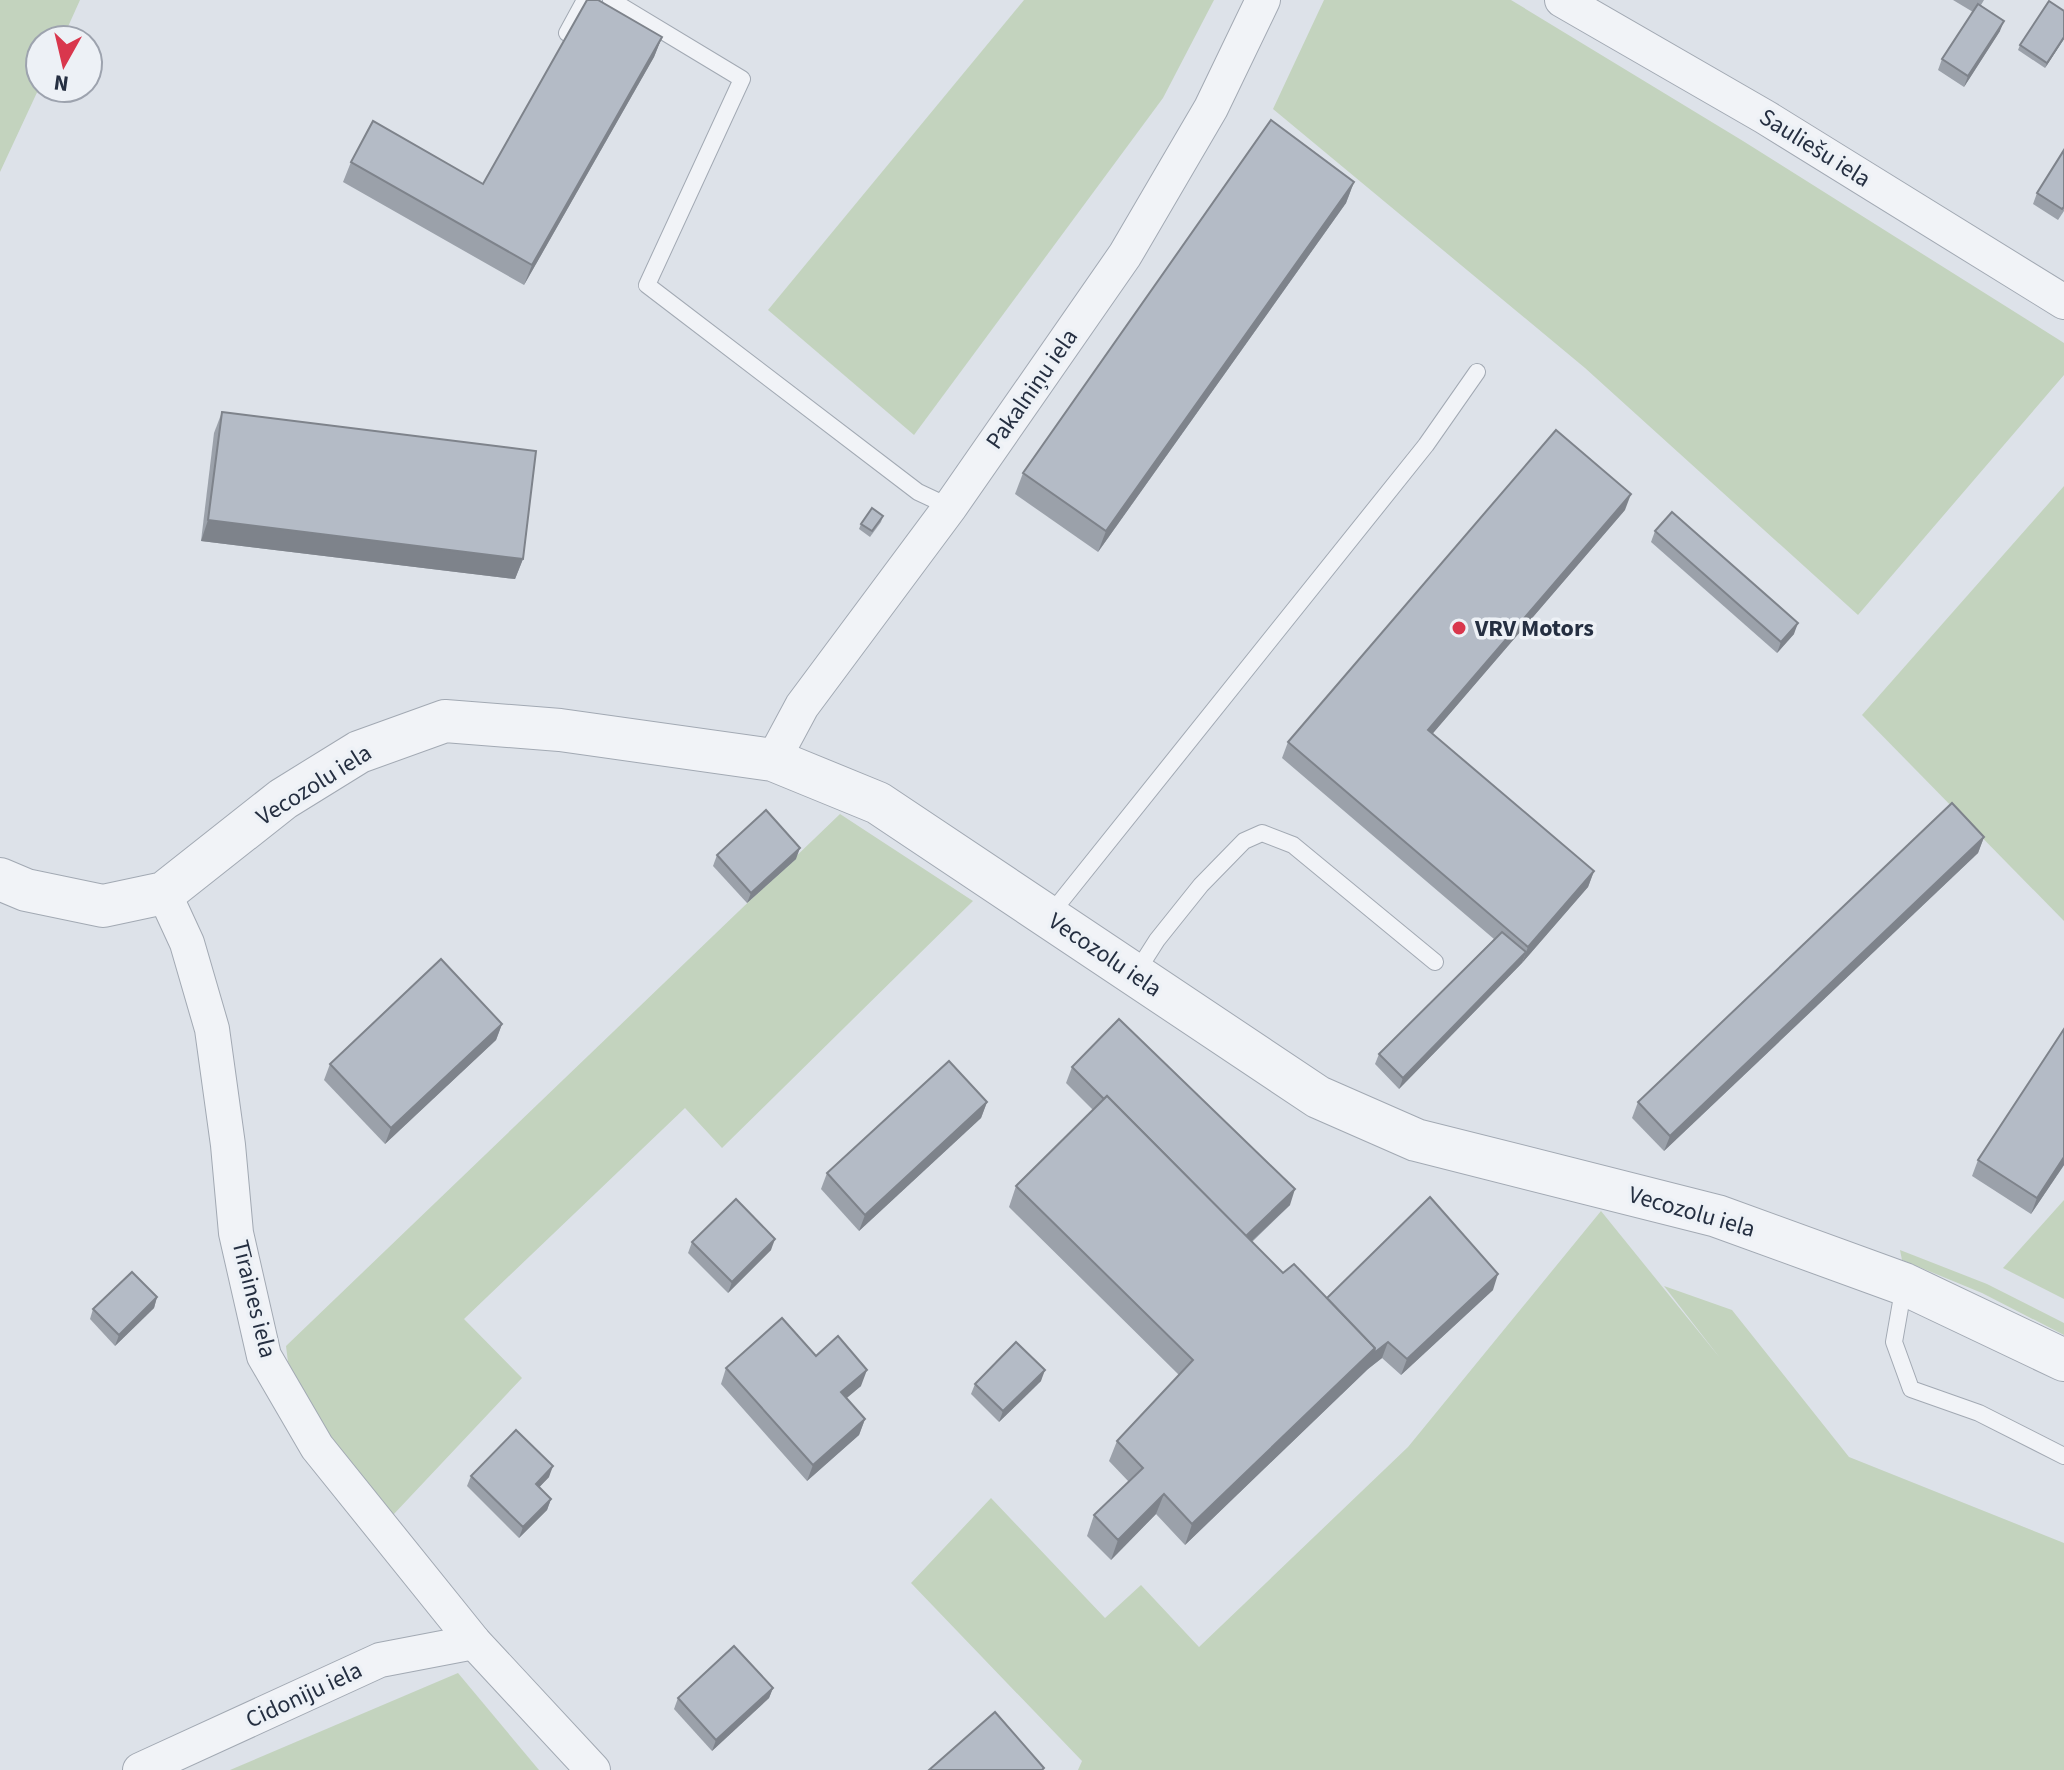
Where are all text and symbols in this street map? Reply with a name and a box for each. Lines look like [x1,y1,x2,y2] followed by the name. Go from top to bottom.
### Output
[24,24,104,104] north arrow
[52,66,71,100] text: N
[1752,100,1878,196] street label: Sauliešu iela
[977,321,1087,457] street label: Pakalniņu iela
[1474,611,1594,646] place label: VRV Motors
[1450,619,1468,637] marker: VRV Motors
[250,736,378,834] street label: Vecozolu iela
[1041,904,1169,1006] street label: Vecozolu iela
[1625,1177,1759,1247] street label: Vecozolu iela
[222,1236,286,1362] street label: Tīraines iela
[240,1653,368,1737] street label: Cidoniju iela

